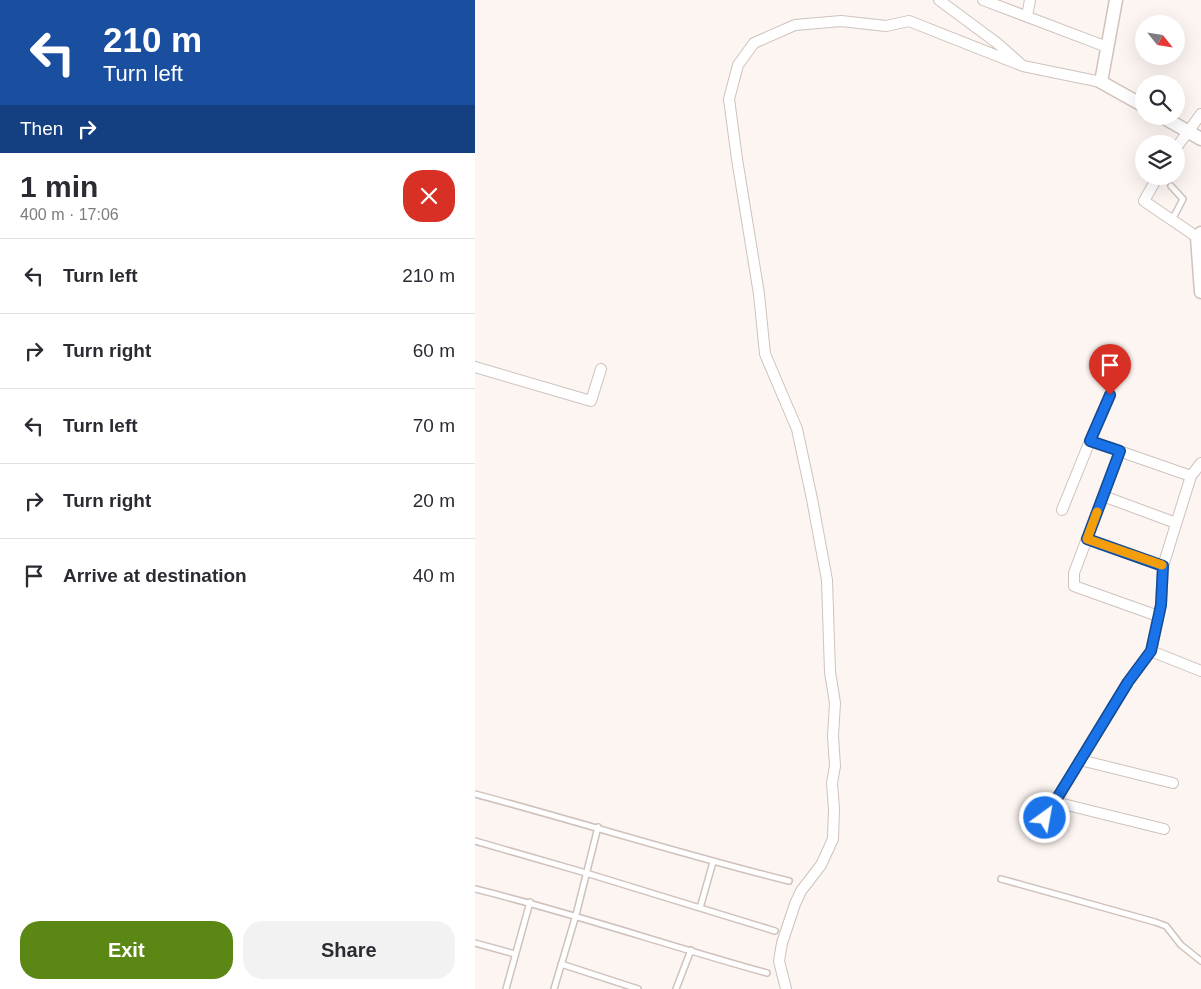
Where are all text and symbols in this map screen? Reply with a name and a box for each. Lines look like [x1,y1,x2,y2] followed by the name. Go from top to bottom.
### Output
[1135,15,1185,65] north arrow
[1135,15,1185,185] map controls
[20,20,85,85] icon: left
[103,20,202,59] text: 210 m
[103,61,183,86] text: Turn left
[1135,75,1185,125] button: search
[73,115,101,143] icon: right
[20,118,63,139] text: Then
[1135,135,1185,185] button: layers
[20,170,98,203] text: 1 min
[403,170,455,222] button: close
[20,206,119,223] text: 400 m · 17:06
[20,262,48,290] icon: left
[63,265,138,286] text: Turn left
[402,265,455,286] text: 210 m
[20,337,48,365] icon: right
[63,340,151,361] text: Turn right
[413,340,455,361] text: 60 m
[1089,344,1131,395] pin
[1096,351,1124,379] icon: arrive
[20,412,48,440] icon: left
[63,415,138,436] text: Turn left
[413,415,455,436] text: 70 m
[20,487,48,515] icon: right
[63,490,151,511] text: Turn right
[413,490,455,511] text: 20 m
[20,562,48,590] icon: arrive
[63,565,247,586] text: Arrive at destination
[413,565,455,586] text: 40 m
[1018,791,1070,843] position arrow
[20,921,233,979] button: Exit
[243,921,455,979] button: Share

